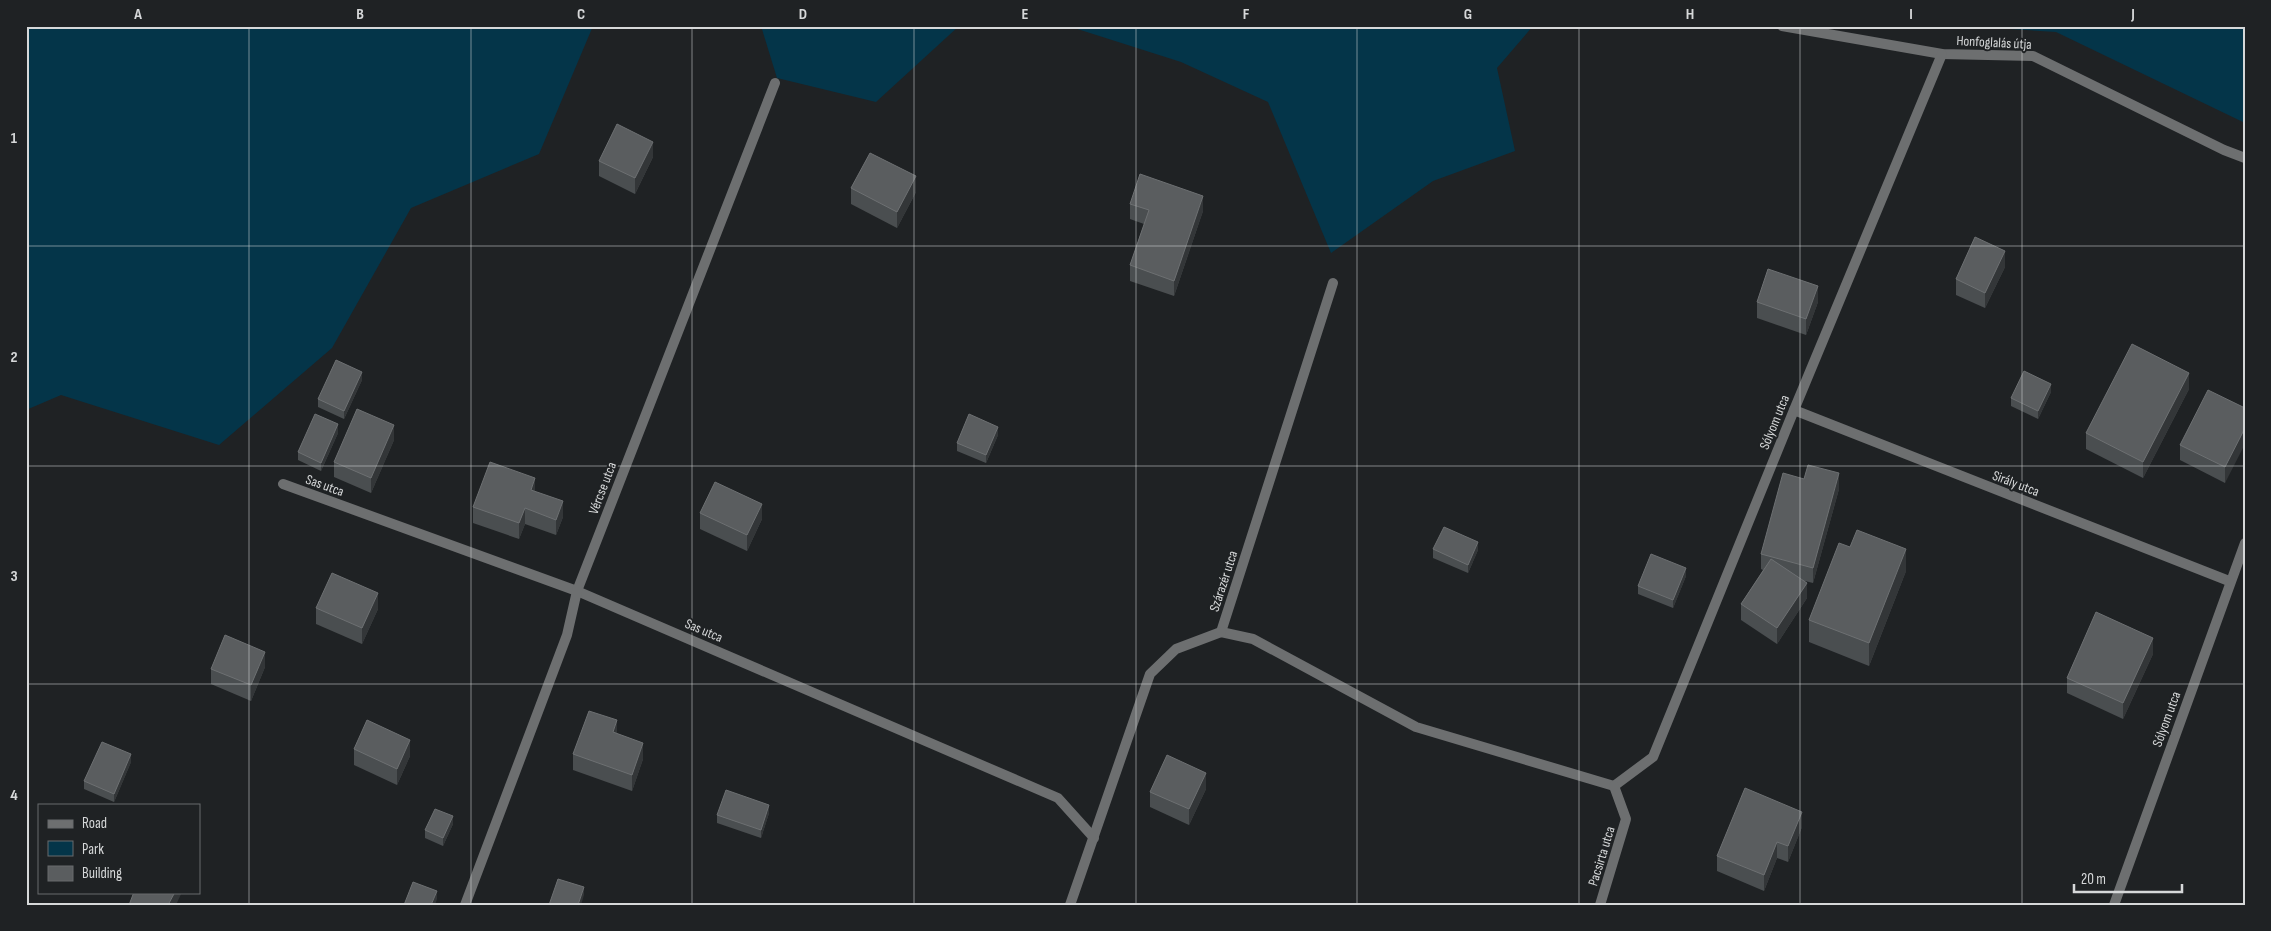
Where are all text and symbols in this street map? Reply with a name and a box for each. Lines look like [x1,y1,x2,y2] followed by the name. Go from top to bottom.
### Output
[133,5,142,24] text: A
[356,5,364,24] text: B
[577,5,585,24] text: C
[799,5,807,24] text: D
[1022,5,1029,24] text: E
[1243,5,1250,24] text: F
[1464,5,1472,24] text: G
[1686,5,1694,24] text: H
[1909,5,1913,24] text: I
[2130,5,2135,24] text: J
[1956,32,2032,53] street label: Honfoglalás útja
[11,129,18,148] text: 1
[10,348,18,367] text: 2
[1756,392,1793,452] street label: Sólyom utca
[585,460,620,517] street label: Vércse utca
[1990,467,2042,500] street label: Sirály utca
[303,471,346,500] street label: Sas utca
[1206,549,1241,614] street label: Szárazér utca
[10,567,18,586] text: 3
[682,615,725,646] street label: Sas utca
[2149,689,2184,749] street label: Sólyom utca
[10,786,18,805] text: 4
[38,804,200,894] legend
[82,814,107,833] text: Road
[1584,824,1619,888] street label: Pacsirta utca
[82,840,104,859] text: Park
[2074,861,2181,893] scale bar
[82,864,122,883] text: Building
[2081,870,2106,889] text: 20 m

